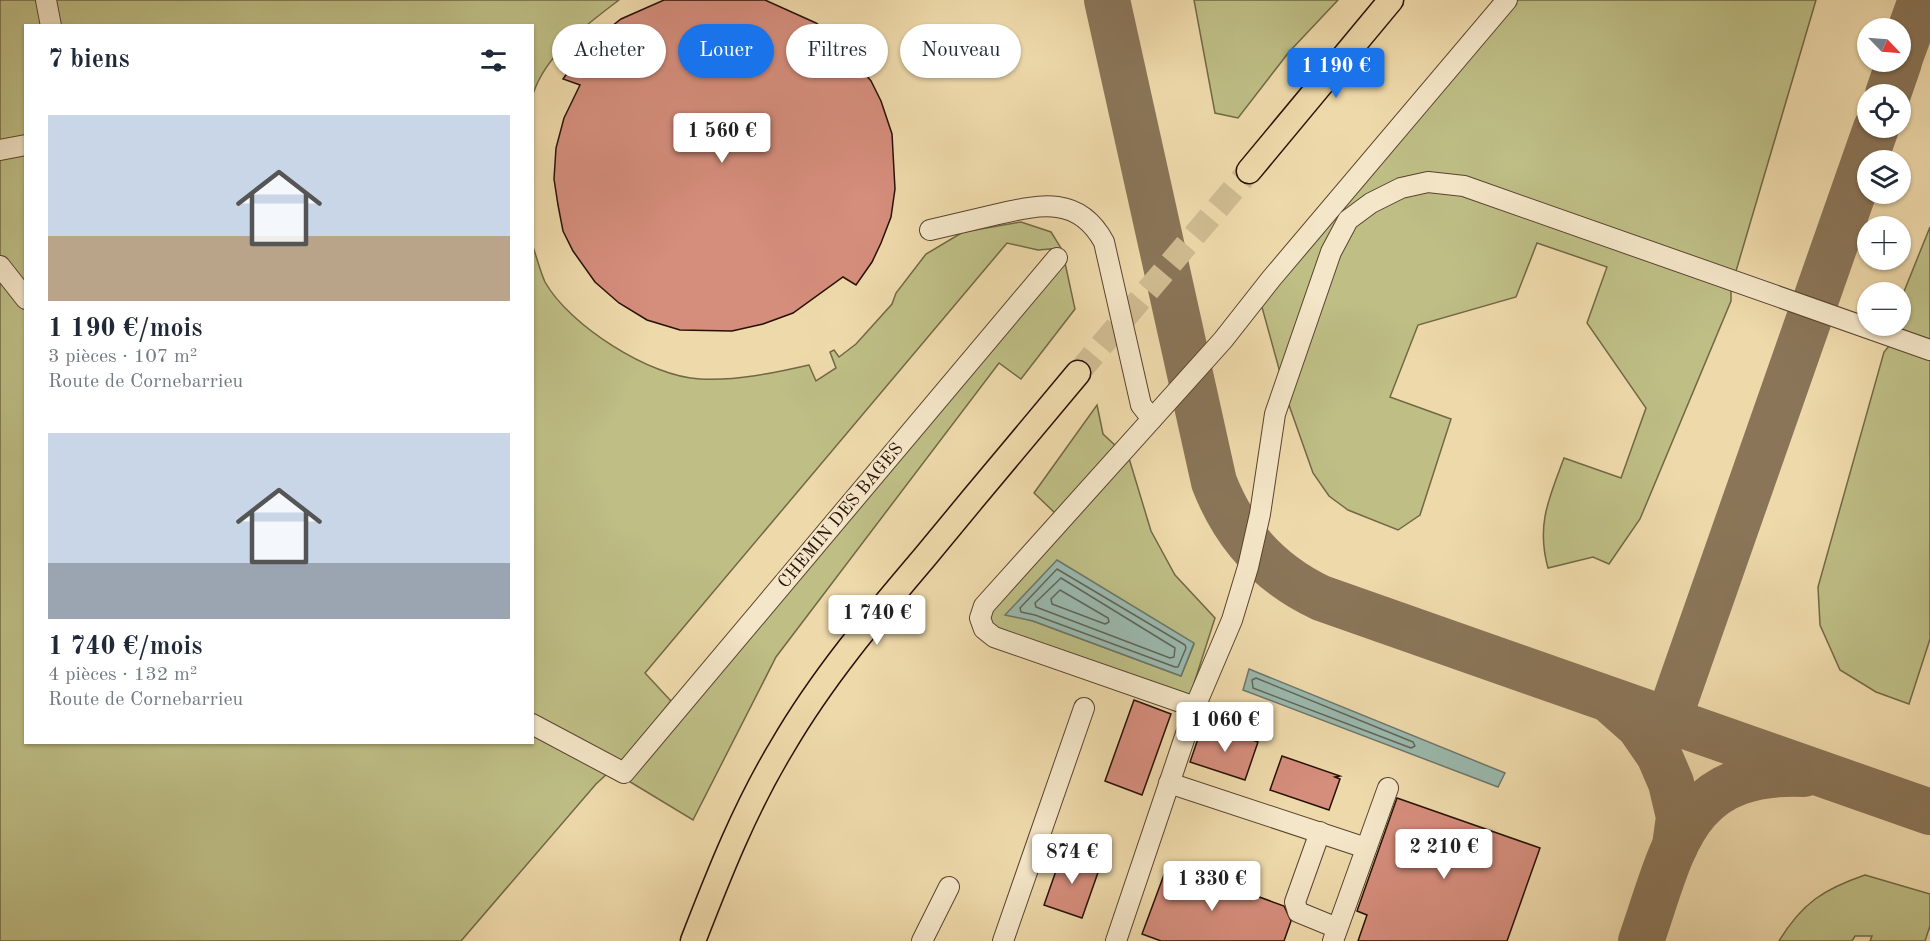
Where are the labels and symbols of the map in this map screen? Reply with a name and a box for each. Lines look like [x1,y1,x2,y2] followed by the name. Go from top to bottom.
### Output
[1857,18,1911,72] north arrow
[1281,48,1391,99] pin: 1 190 €
[667,113,777,164] pin: 1 560 €
[775,440,907,592] street label: CHEMIN DES BAGES
[822,595,932,646] pin: 1 740 €
[1170,702,1280,753] pin: 1 060 €
[1389,829,1499,880] pin: 2 210 €
[1030,834,1114,885] pin: 874 €
[1157,861,1267,912] pin: 1 330 €

